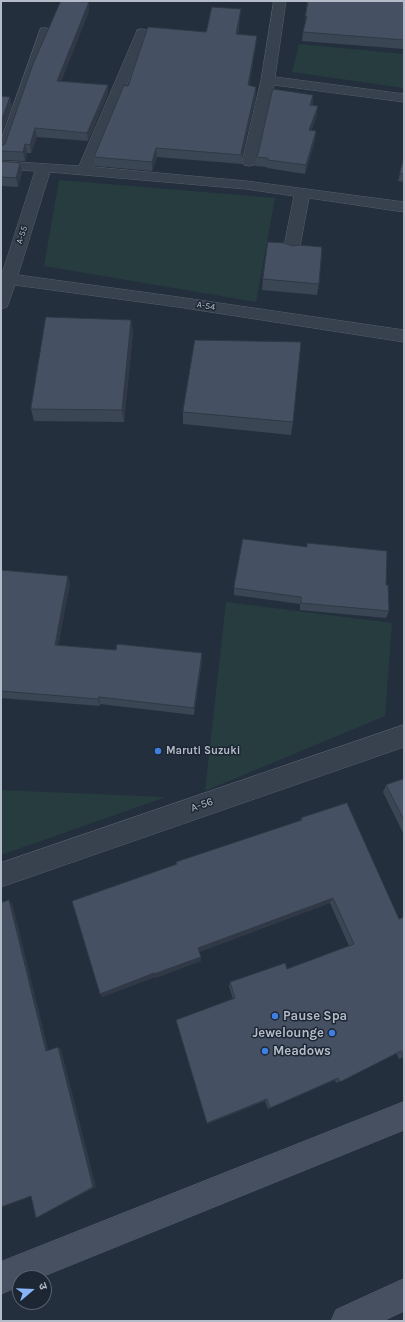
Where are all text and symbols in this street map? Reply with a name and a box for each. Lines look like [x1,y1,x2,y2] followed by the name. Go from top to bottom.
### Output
[14,225,30,245] street label: A-55
[196,299,216,313] street label: A-54
[166,744,240,758] place label: Maruti Suzuki
[153,746,163,756] marker: Maruti Suzuki
[189,795,215,815] street label: A-56
[283,1008,347,1024] place label: Pause Spa
[270,1011,280,1021] marker: Pause Spa
[253,1025,324,1041] place label: Jewelounge
[327,1028,337,1038] marker: Jewelounge
[273,1043,331,1059] place label: Meadows
[260,1046,270,1056] marker: Meadows
[12,1270,52,1310] north arrow
[36,1281,50,1291] text: उ

